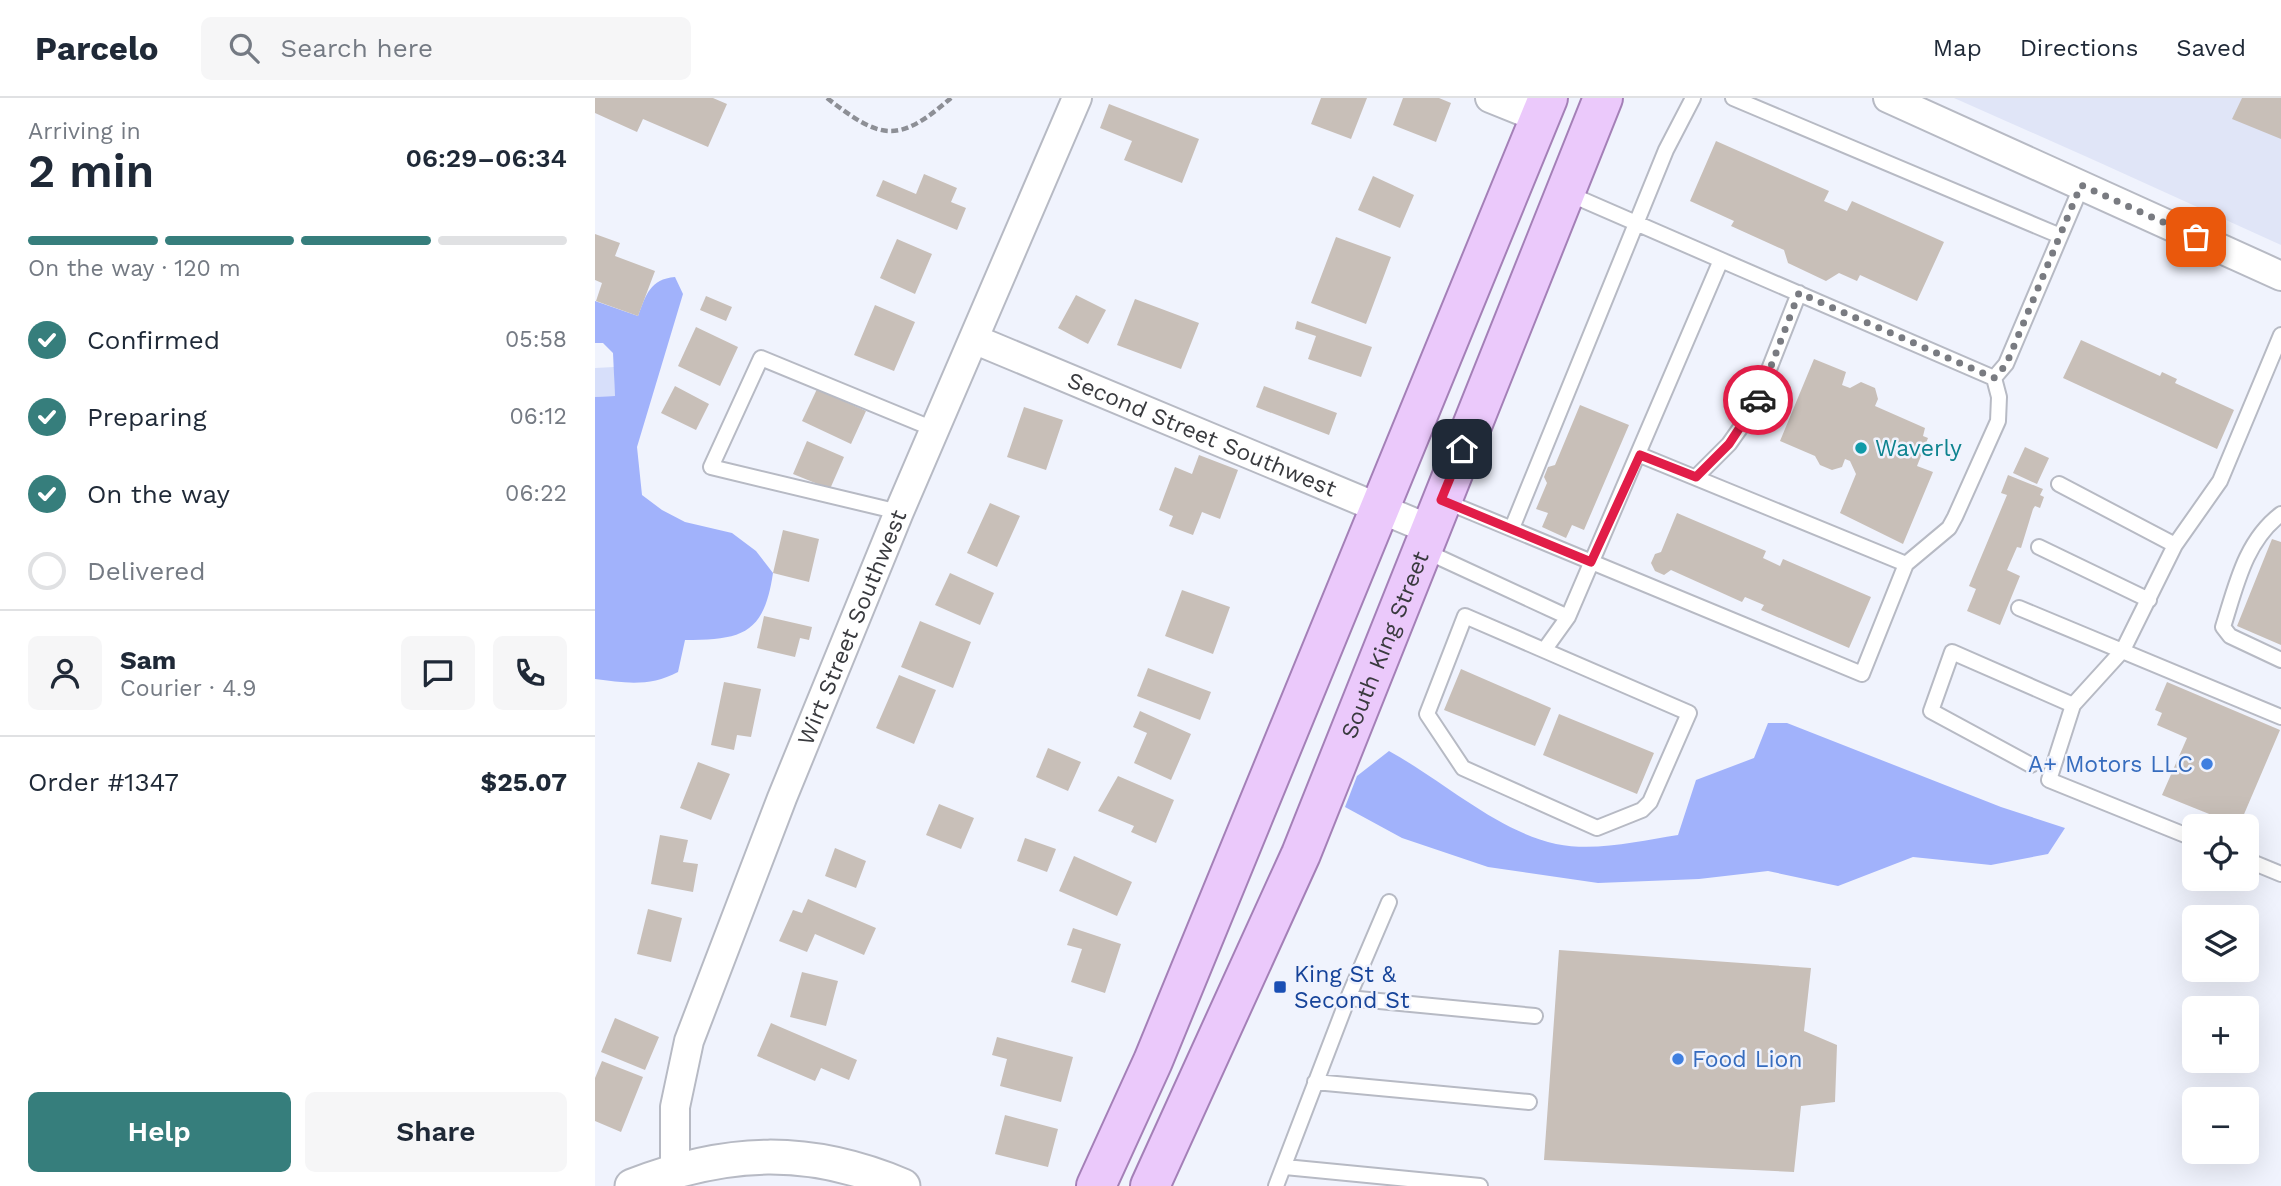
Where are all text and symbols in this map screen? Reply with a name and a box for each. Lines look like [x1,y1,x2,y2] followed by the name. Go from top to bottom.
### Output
[201,17,691,80] search box
[35,29,159,68] text: Parcelo
[225,29,263,67] icon: search
[281,33,433,63] text: Search here
[1933,34,1982,62] text: Map
[2020,34,2138,62] text: Directions
[2176,34,2246,62] text: Saved
[28,118,141,145] text: Arriving in
[406,143,567,173] text: 06:29–06:34
[28,144,154,198] text: 2 min
[2166,207,2226,267] pin
[2177,218,2215,256] icon: bag
[28,255,241,282] text: On the way · 120 m
[28,321,66,359] icon: check
[87,325,220,355] text: Confirmed
[505,326,567,353] text: 05:58
[1723,365,1793,435] courier
[1063,367,1341,503] street label: Second Street Southwest
[1739,381,1777,419] icon: car
[28,398,66,436] icon: check
[87,402,207,432] text: Preparing
[510,403,567,430] text: 06:12
[1432,419,1492,479] pin
[1443,430,1481,468] icon: home
[1875,435,1962,462] place label: Waverly
[1853,440,1869,456] marker: Waverly
[28,475,66,513] icon: check
[87,479,230,509] text: On the way
[505,480,567,507] text: 06:22
[792,506,913,749] street label: Wirt Street Southwest
[1336,547,1435,743] street label: South King Street
[87,556,206,586] text: Delivered
[28,636,102,710] button: person
[401,636,475,710] button: chat
[493,636,567,710] button: phone
[120,645,176,675] text: Sam
[120,675,256,702] text: Courier · 4.9
[2028,751,2193,778] place label: A+ Motors LLC
[2199,756,2215,772] marker: A+ Motors LLC
[28,767,179,797] text: Order #1347
[481,767,567,797] text: $25.07
[2182,814,2259,1164] map controls
[2182,814,2259,891] button: locate
[2182,905,2259,982] button: layers
[1294,961,1410,1014] place label: King St & Second St
[1272,979,1288,995] marker: King St & Second St
[2182,996,2259,1073] button: +
[1692,1046,1803,1073] place label: Food Lion
[1670,1051,1686,1067] marker: Food Lion
[2182,1087,2259,1164] button: −
[28,1092,291,1172] button: Help
[305,1092,567,1172] button: Share

